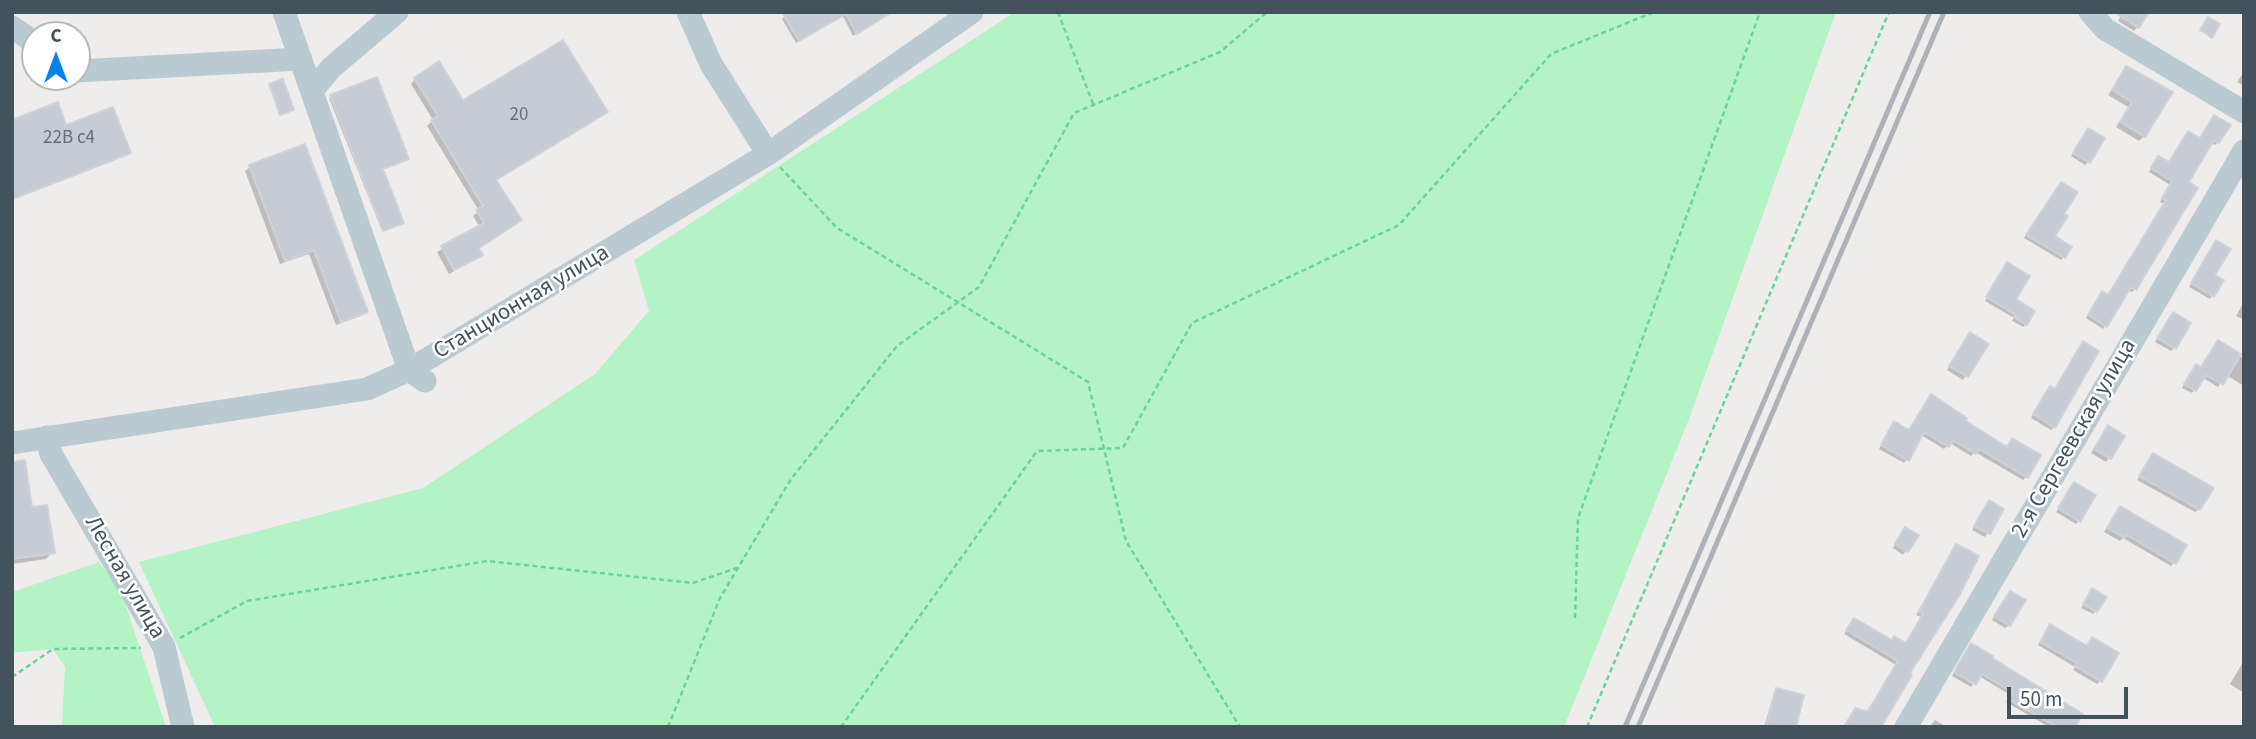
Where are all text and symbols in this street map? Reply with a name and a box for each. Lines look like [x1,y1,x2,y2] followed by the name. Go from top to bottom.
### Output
[21,21,91,91] north arrow
[50,23,62,50] text: С
[510,105,528,127] house number: 20
[43,128,95,150] house number: 22В с4
[429,240,615,366] street label: Станционная улица
[2007,335,2143,543] street label: 2-я Сергеевская улица
[78,512,170,644] street label: Лесная улица
[2011,672,2132,716] scale bar
[2020,684,2062,714] text: 50 m

